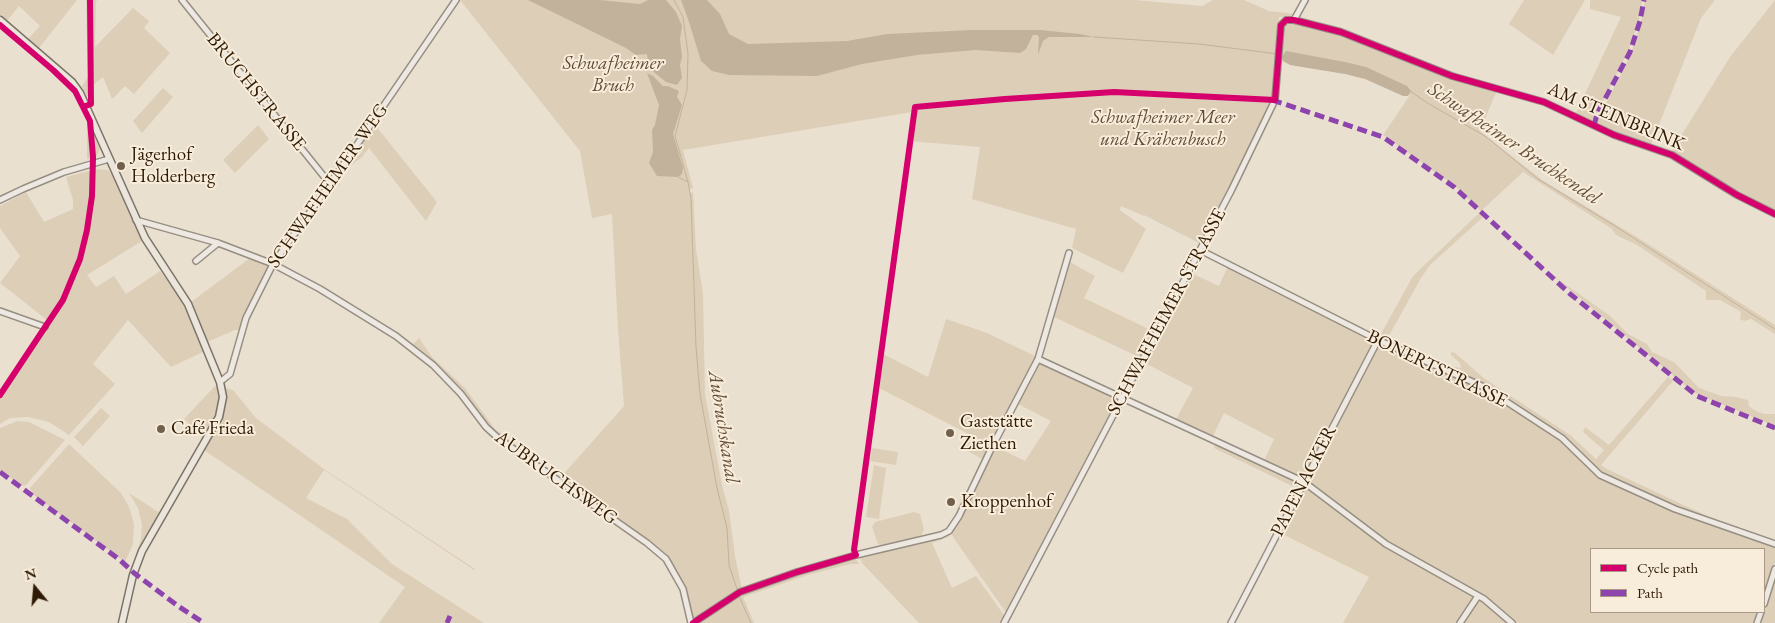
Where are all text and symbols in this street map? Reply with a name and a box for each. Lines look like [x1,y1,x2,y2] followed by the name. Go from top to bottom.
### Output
[202,28,310,156] street label: BRUCHSTRASSE
[563,53,663,97] park label: Schwafheimer Bruch
[1423,77,1605,211] water label: Schwafheimer Bruchkendel
[1544,78,1688,156] street label: AM STEINBRINK
[263,99,393,273] street label: SCHWAFHEIMER WEG
[1091,107,1235,151] park label: Schwafheimer Meer und Krähenbusch
[131,144,215,188] place label: Jägerhof Holderberg
[115,160,127,172] marker: Jägerhof Holderberg
[1103,205,1231,419] street label: SCHWAFHEIMER STRASSE
[1363,325,1511,413] street label: BONERTSTRASSE
[702,369,744,485] water label: Aubruchskanal
[960,411,1033,455] place label: Gaststätte Ziethen
[171,418,254,440] place label: Café Frieda
[1266,422,1342,540] street label: PAPENACKER
[155,423,167,435] marker: Café Frieda
[490,426,622,530] street label: AUBRUCHSWEG
[944,427,956,439] marker: Gaststätte Ziethen
[961,491,1052,513] place label: Kroppenhof
[945,496,957,508] marker: Kroppenhof
[1590,548,1765,613] legend
[1637,558,1698,577] text: Cycle path
[10,563,60,613] north arrow
[23,563,39,584] text: N
[1637,583,1663,602] text: Path

